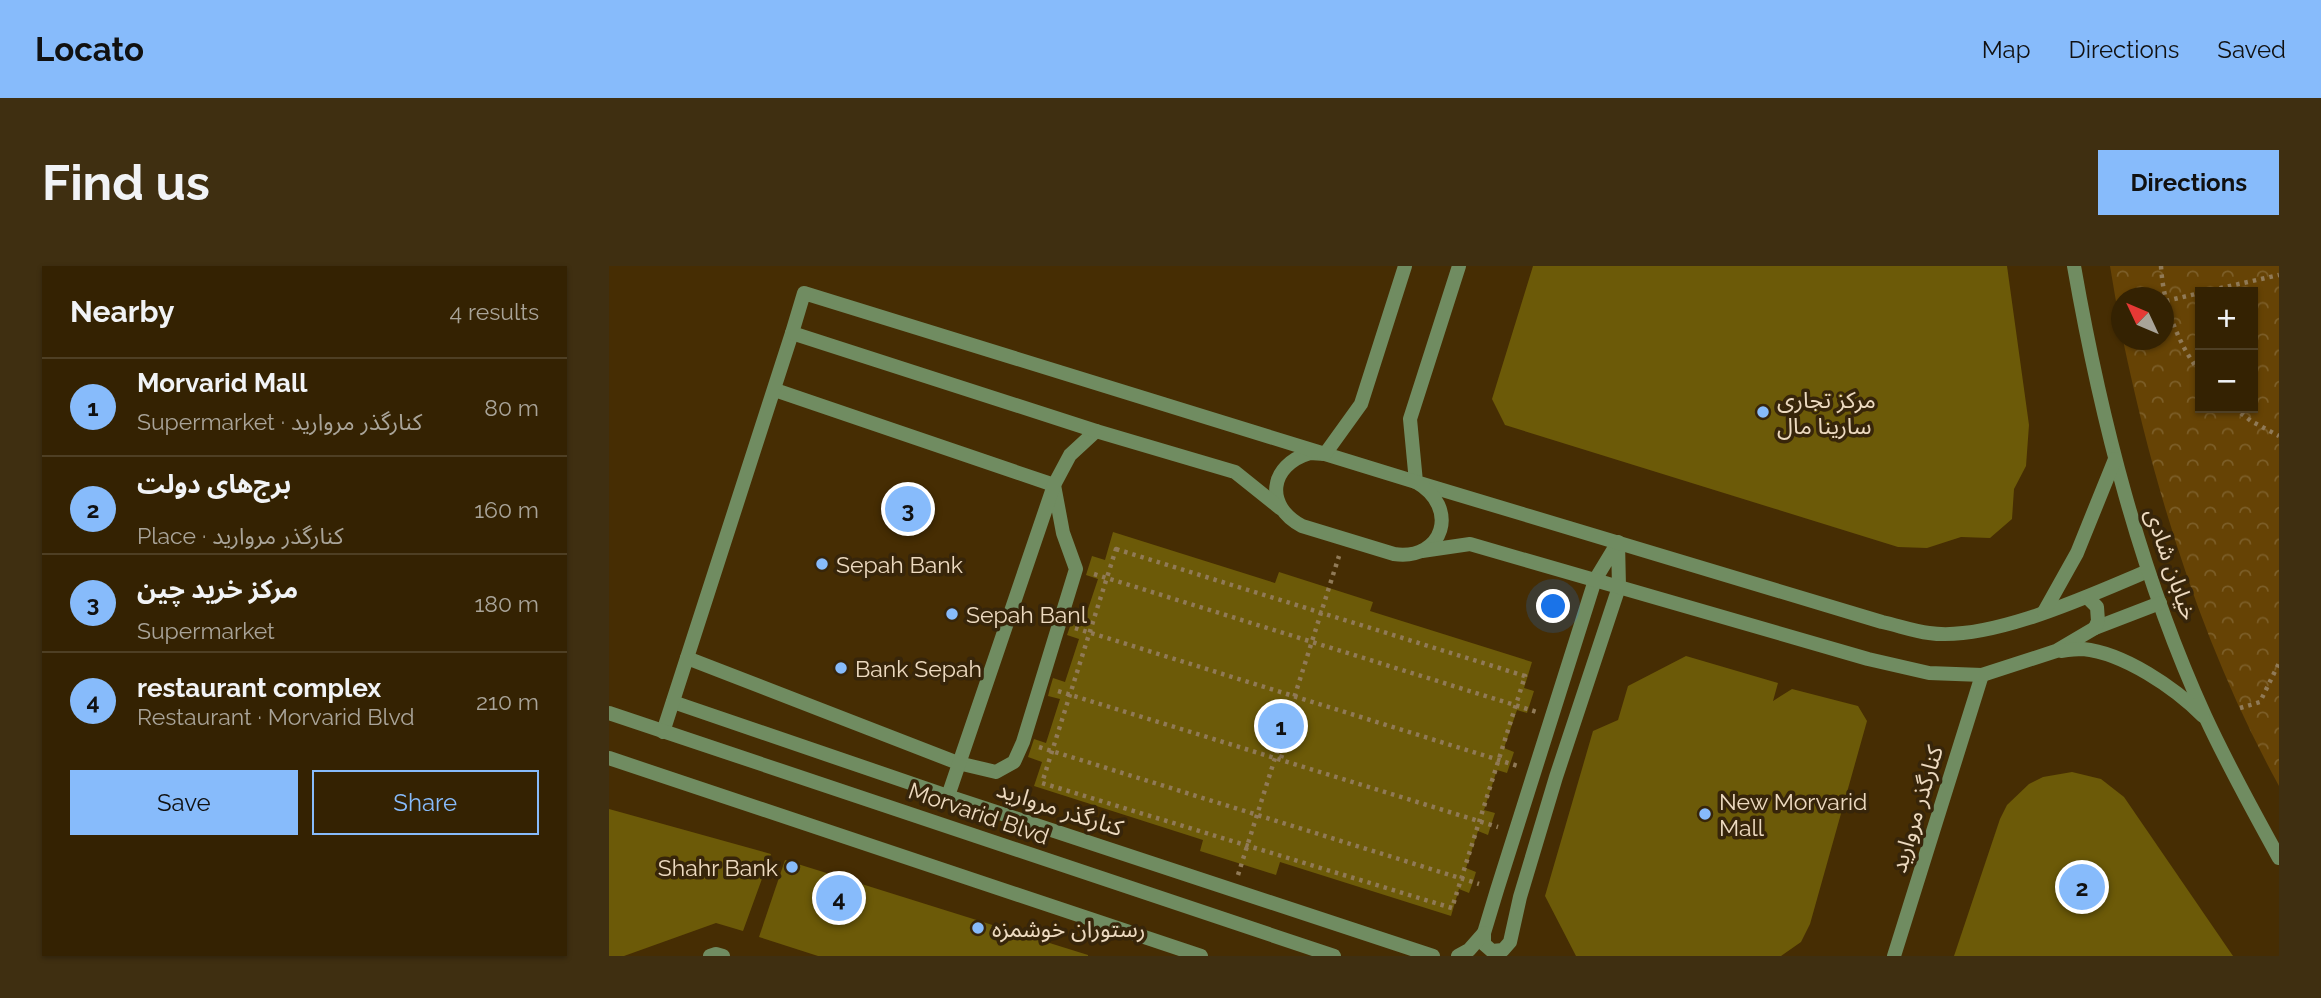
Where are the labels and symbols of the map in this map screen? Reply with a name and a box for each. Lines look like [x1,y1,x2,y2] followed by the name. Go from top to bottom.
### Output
[2111,287,2174,350] north arrow
[1777,386,1876,440] place label: مرکز تجاری سارینا مال
[1755,404,1771,420] marker: مرکز تجاری سارینا مال
[885,483,931,535] pin: 3
[2140,505,2204,623] street label: خیابان شادی
[836,551,963,578] place label: Sepah Bank
[814,556,830,572] marker: Sepah Bank
[1536,589,1570,623] your location
[966,601,1088,628] place label: Sepah Banl
[944,606,960,622] marker: Sepah Banl
[855,655,982,682] place label: Bank Sepah
[833,660,849,676] marker: Bank Sepah
[1258,700,1304,752] pin: 1
[1884,742,1949,876] street label: کنارگذر مروارید
[993,775,1127,842] street label: کنارگذر مروارید
[905,776,1053,850] street label: Morvarid Blvd
[1719,788,1867,841] place label: New Morvarid Mall
[1697,806,1713,822] marker: New Morvarid Mall
[658,854,778,881] place label: Shahr Bank
[784,859,800,875] marker: Shahr Bank
[2059,861,2105,913] pin: 2
[816,872,862,924] pin: 4
[992,915,1145,943] place label: رستوران خوشمزه
[970,920,986,936] marker: رستوران خوشمزه

